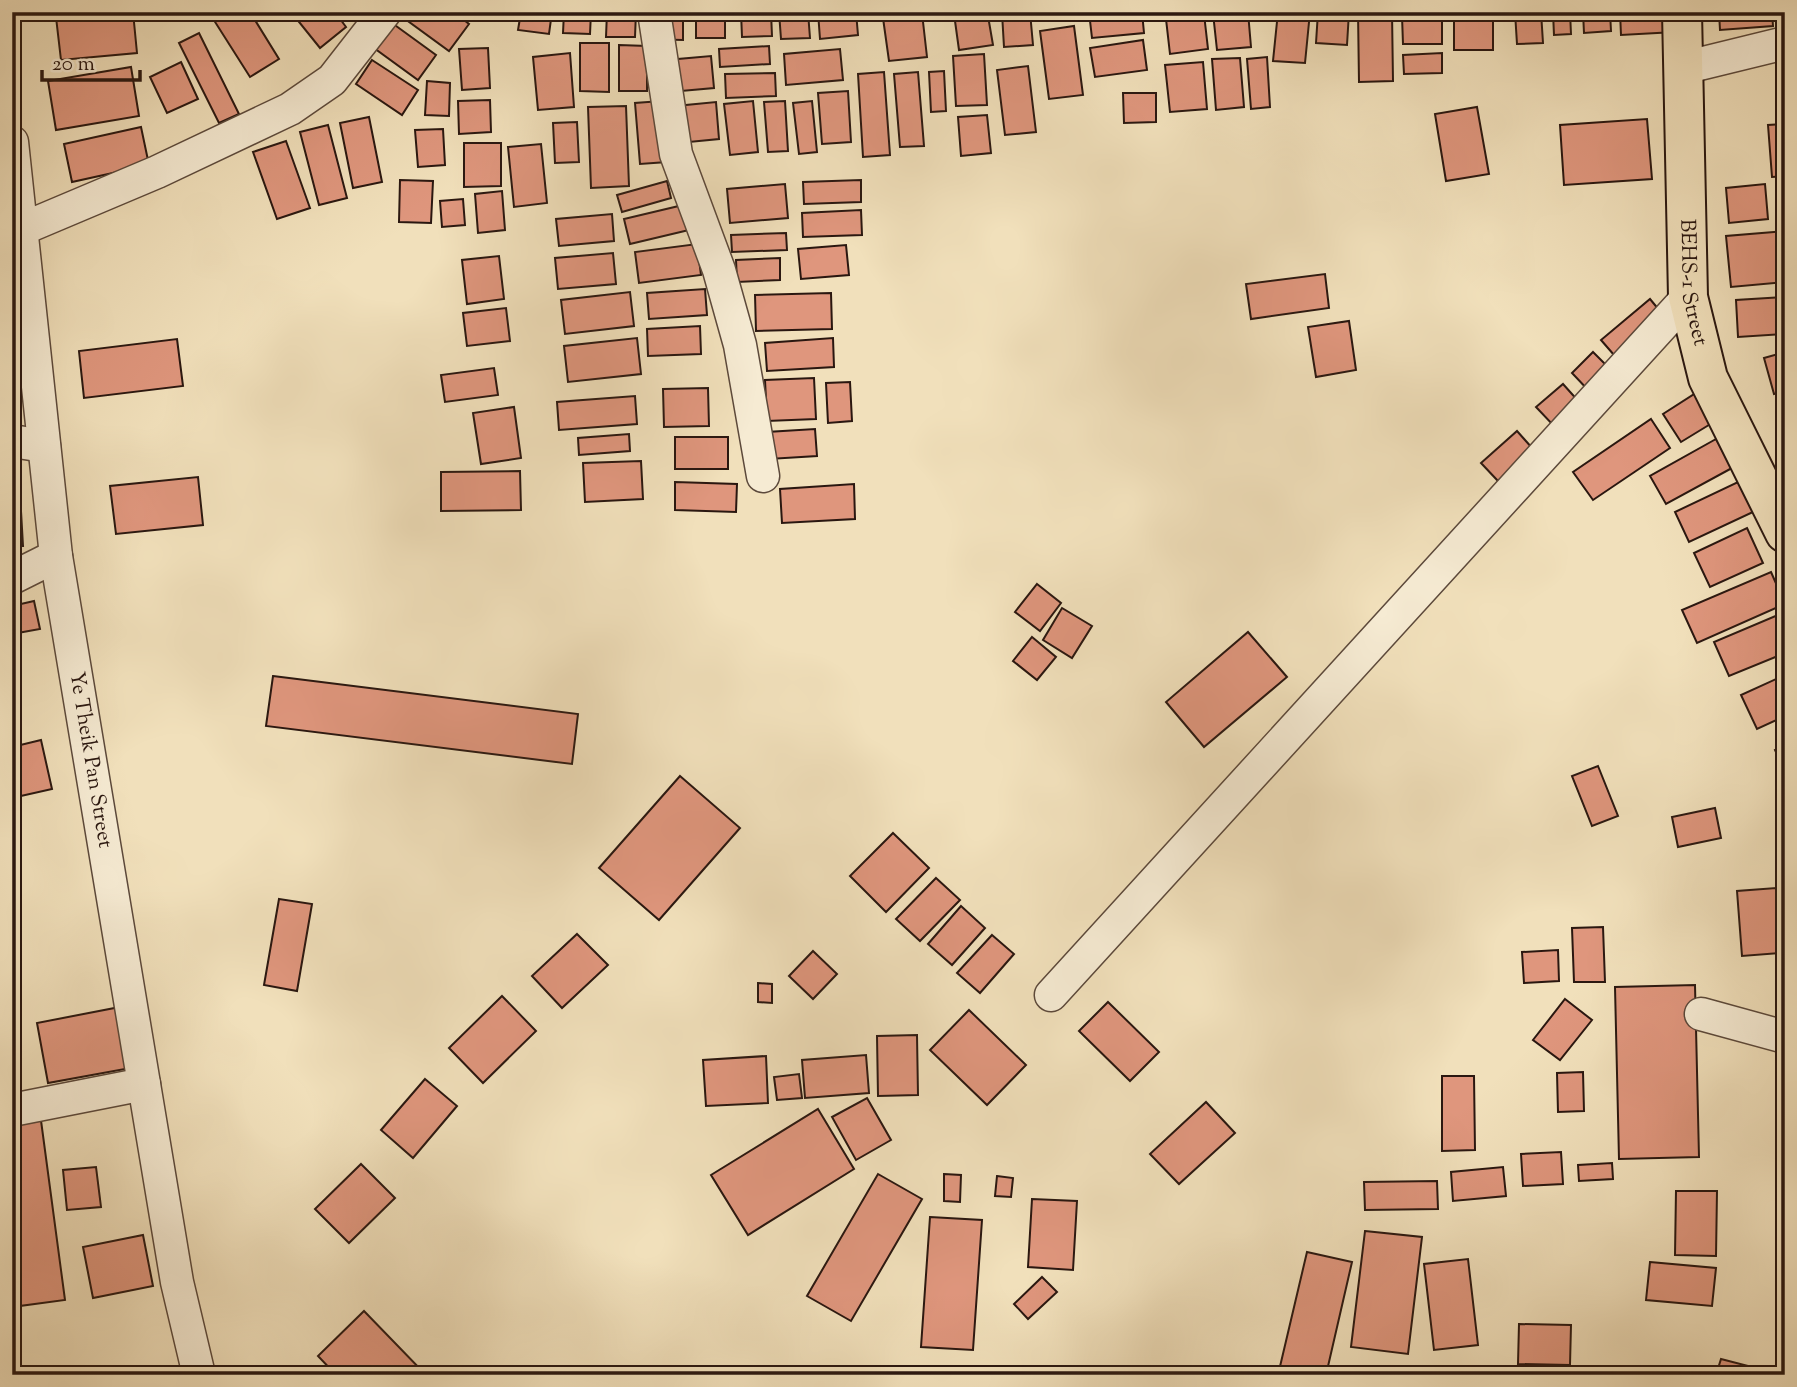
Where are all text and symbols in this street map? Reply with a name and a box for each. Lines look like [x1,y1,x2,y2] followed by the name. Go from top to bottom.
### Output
[42,38,140,82] scale bar
[52,50,95,80] text: 20 m
[1671,219,1715,349] street label: BEHS-1 Street
[61,670,119,850] street label: Ye Theik Pan Street

